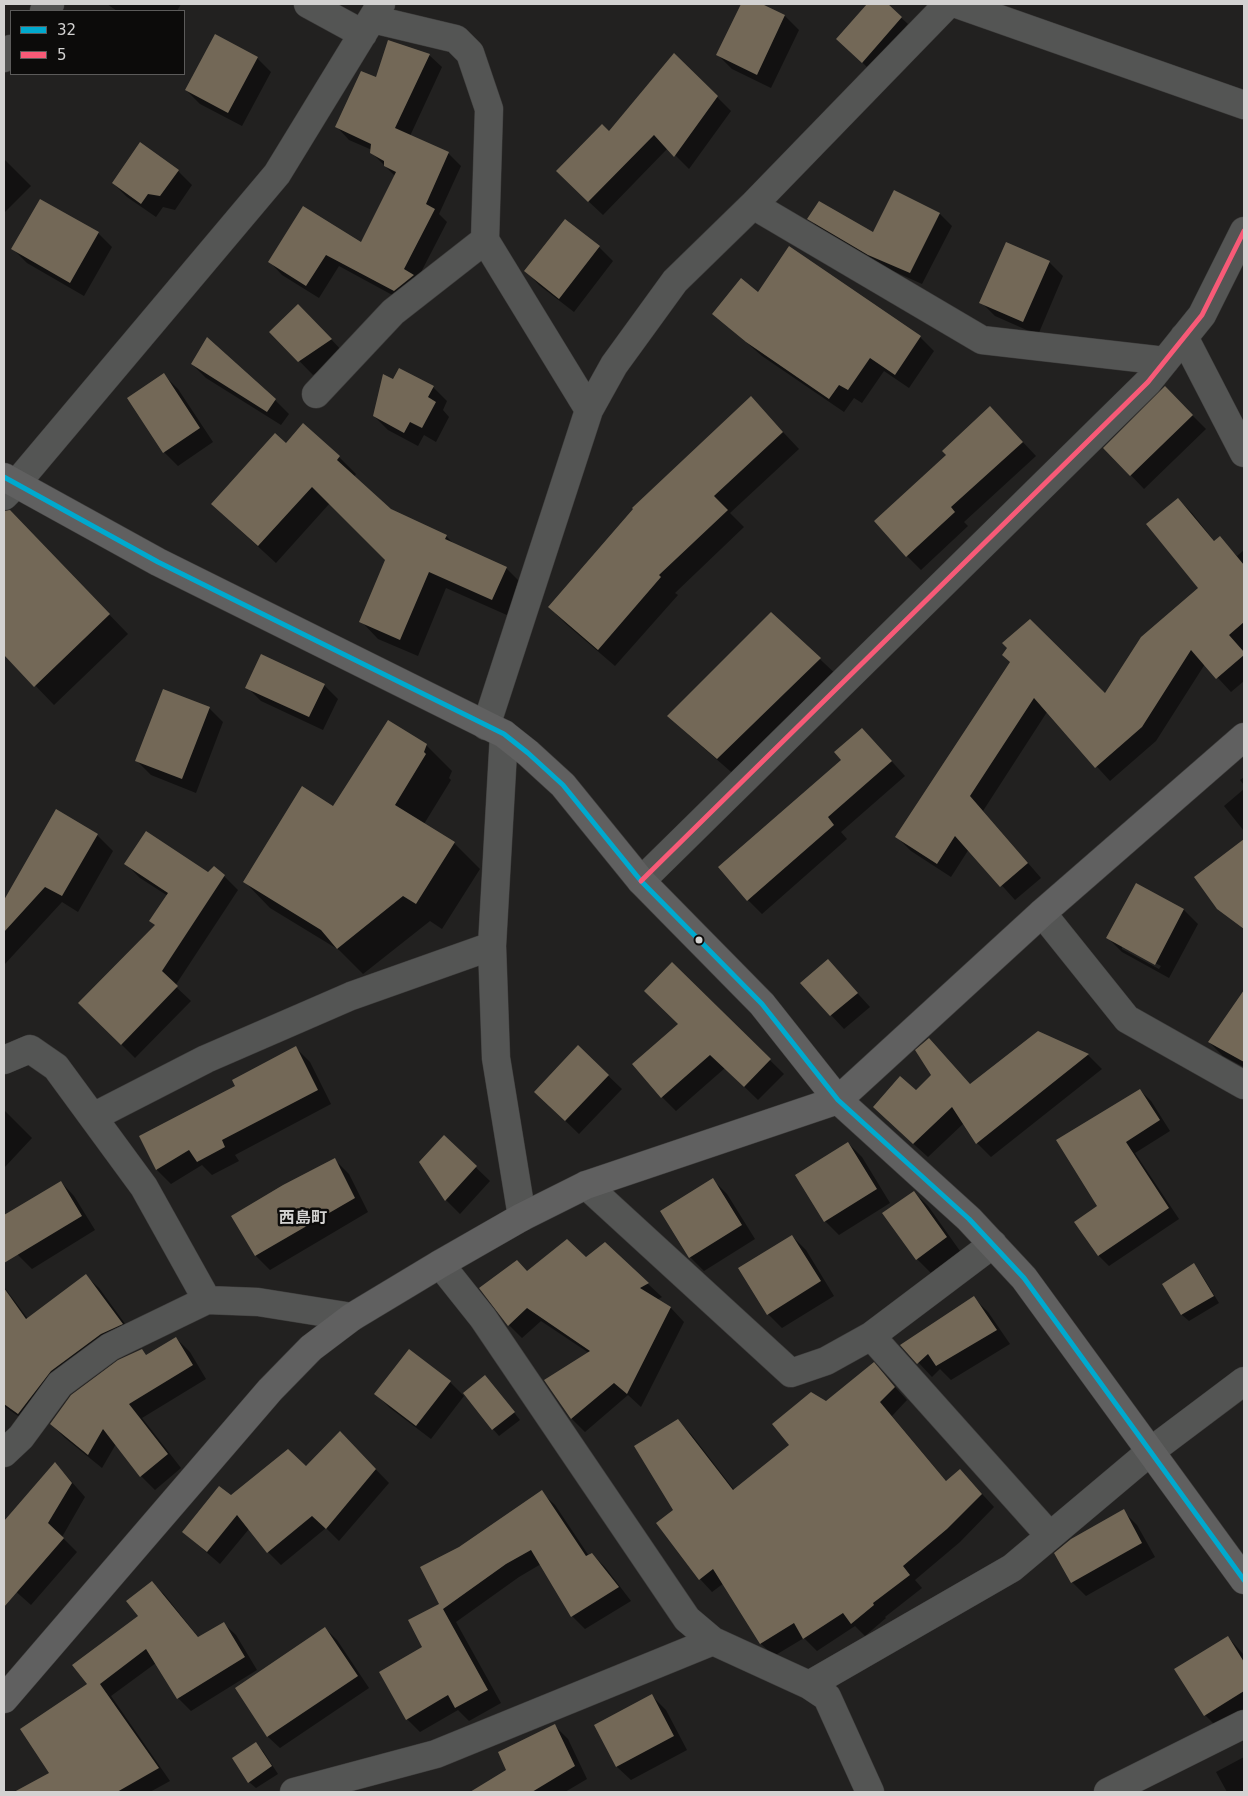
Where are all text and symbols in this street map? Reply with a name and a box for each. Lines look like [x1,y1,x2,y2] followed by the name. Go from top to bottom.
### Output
[10,10,185,75] legend
[57,21,76,39] text: 32
[57,46,67,64] text: 5
[694,935,704,945] unlabelled marker
[279,1209,327,1229] district label: 西島町

